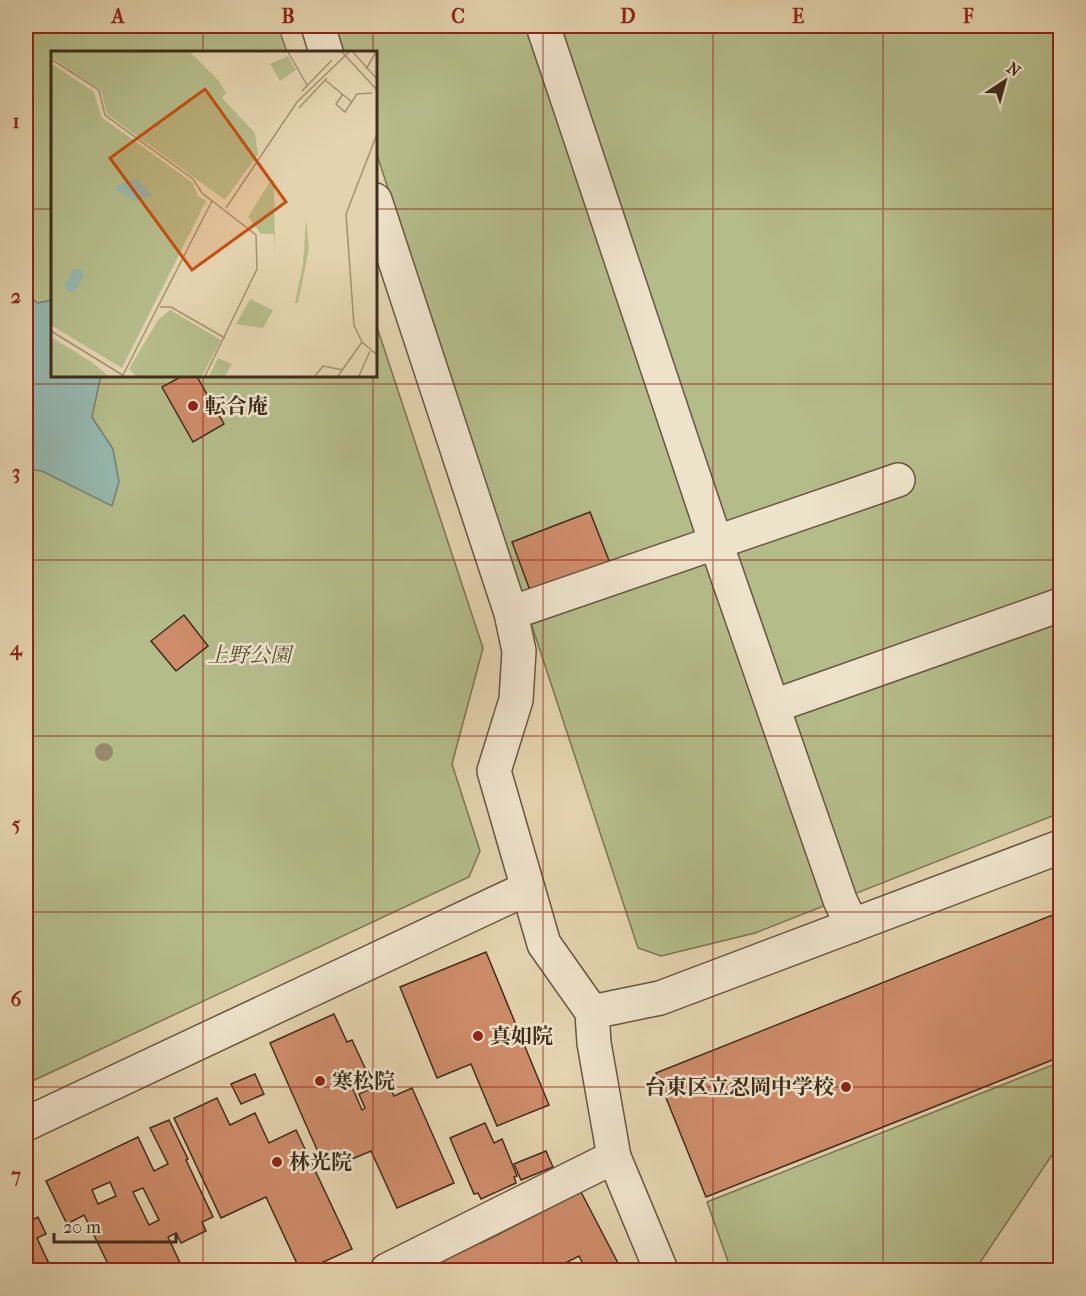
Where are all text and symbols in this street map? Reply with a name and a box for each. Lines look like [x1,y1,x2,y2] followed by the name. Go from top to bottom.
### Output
[110,5,126,28] text: A
[281,5,295,28] text: B
[451,5,465,28] text: C
[620,5,636,28] text: D
[792,5,804,28] text: E
[962,5,974,28] text: F
[51,51,376,376] inset map
[975,51,1035,111] north arrow
[1003,58,1025,81] text: N
[12,110,20,133] text: 1
[11,285,21,308] text: 2
[205,394,268,418] place label: 転合庵
[186,399,200,413] marker: 転合庵
[12,461,20,484] text: 3
[9,637,23,661] text: 4
[207,643,294,667] park label: 上野公園
[12,813,21,836] text: 5
[11,988,23,1011] text: 6
[490,1024,553,1048] place label: 真如院
[471,1029,485,1043] marker: 真如院
[332,1069,395,1093] place label: 寒松院
[313,1074,327,1088] marker: 寒松院
[645,1075,834,1099] place label: 台東区立忍岡中学校
[839,1080,853,1094] marker: 台東区立忍岡中学校
[289,1150,352,1174] place label: 林光院
[270,1155,284,1169] marker: 林光院
[10,1164,21,1187] text: 7
[54,1206,176,1244] scale bar
[63,1217,101,1238] text: 20 m

